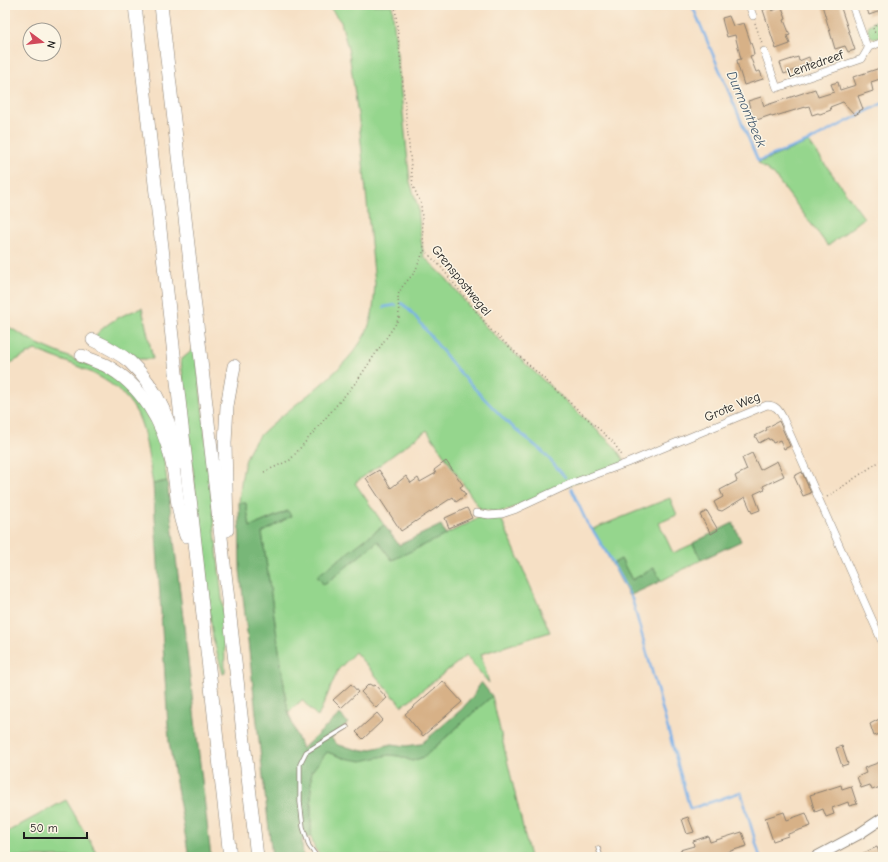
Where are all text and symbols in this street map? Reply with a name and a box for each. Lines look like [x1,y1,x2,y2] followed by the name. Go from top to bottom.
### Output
[22,22,62,62] north arrow
[44,39,58,50] text: N
[785,46,846,80] street label: Lentedreef
[723,69,770,150] water label: Durmontbeek
[429,242,495,319] street label: Grenspostwegel
[702,388,762,424] street label: Grote Weg
[24,814,87,840] scale bar
[30,821,58,835] text: 50 m

